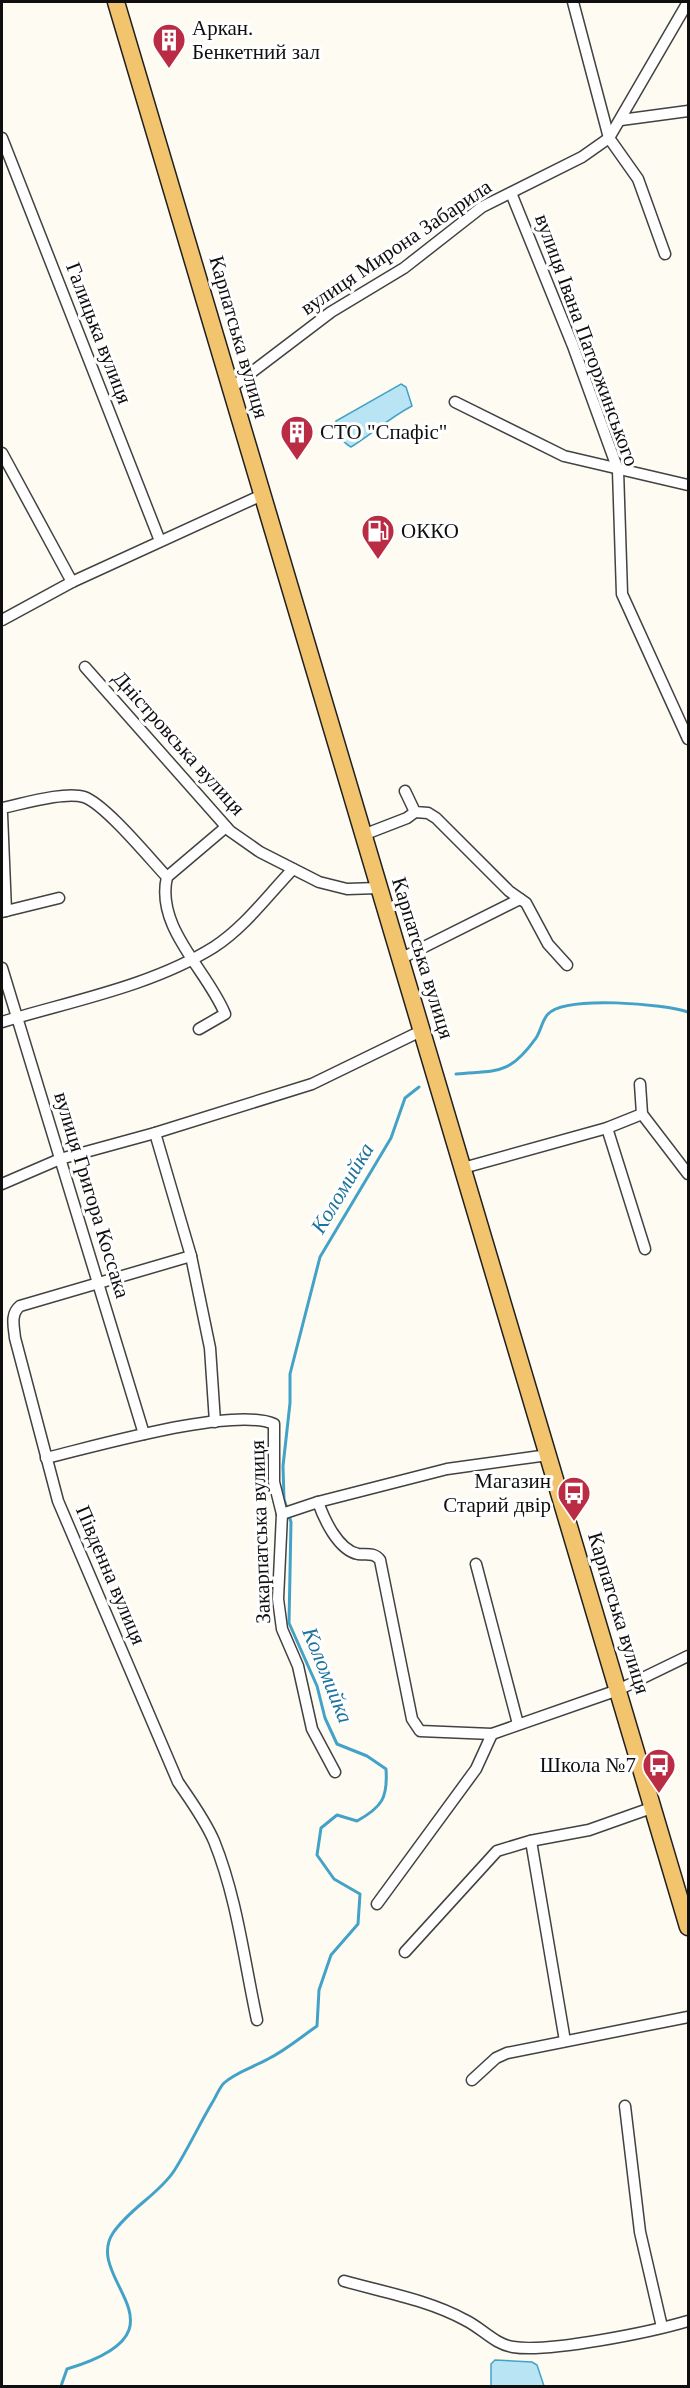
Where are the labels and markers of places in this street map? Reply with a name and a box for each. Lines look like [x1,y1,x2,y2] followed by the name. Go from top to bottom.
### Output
[192,16,320,64] place label: Аркан. Бенкетний зал
[151,22,187,69] building icon: Аркан. Бенкетний зал
[279,414,315,461] building icon: СТО "Спафіс"
[320,420,447,444] place label: СТО "Спафіс"
[360,513,396,560] fuel station icon: ОККО
[401,519,459,543] place label: ОККО
[443,1469,551,1517] place label: Магазин Старий двір
[556,1475,592,1522] bus stop icon: Магазин Старий двір
[641,1747,677,1794] bus stop icon: Школа №7
[540,1753,636,1777] place label: Школа №7

